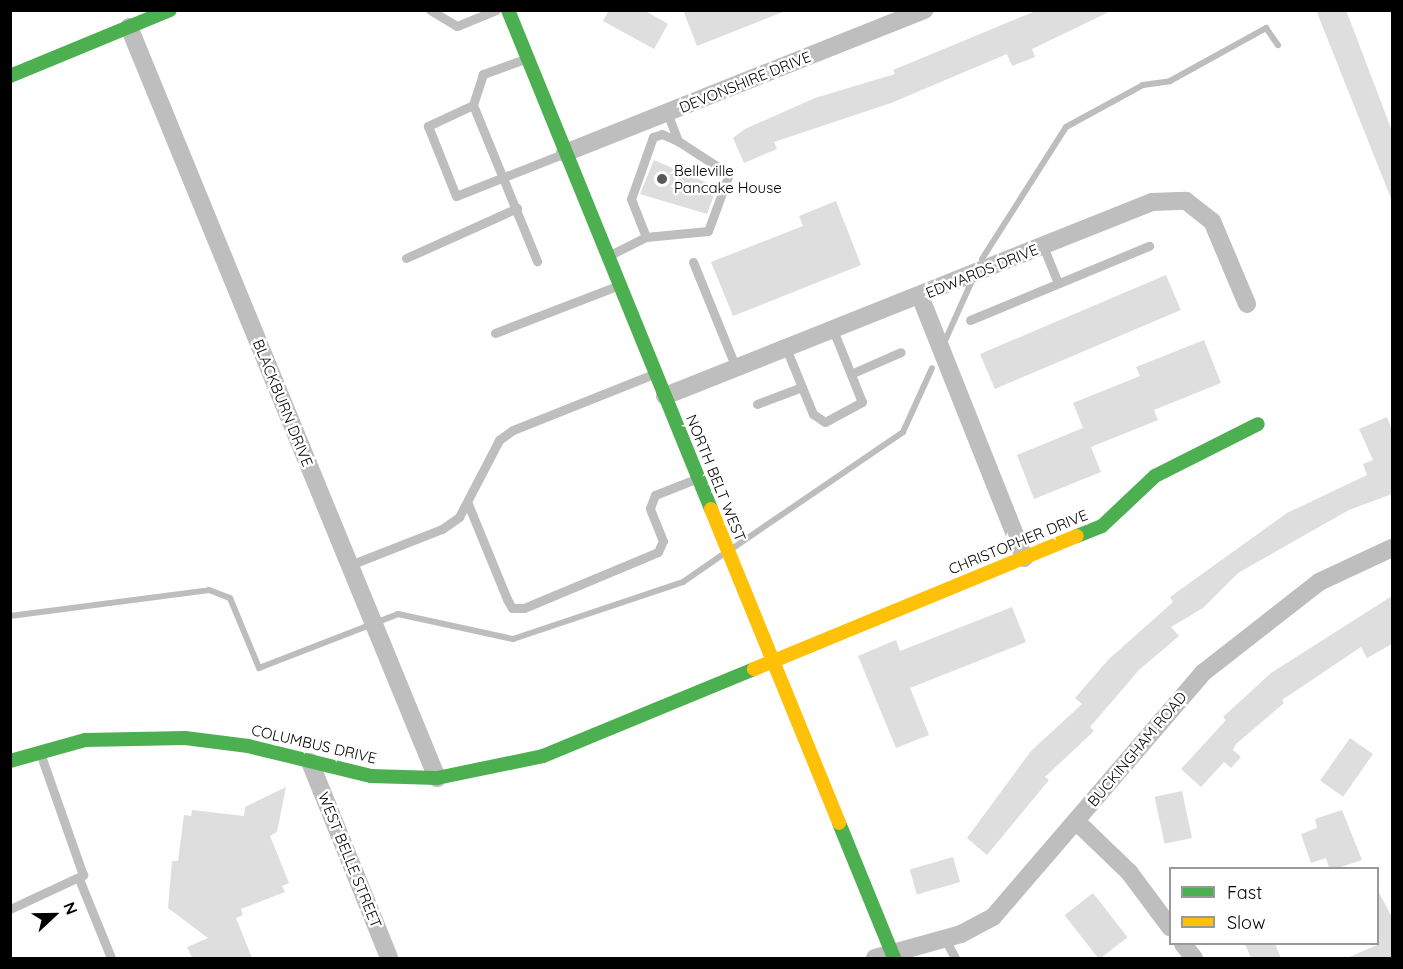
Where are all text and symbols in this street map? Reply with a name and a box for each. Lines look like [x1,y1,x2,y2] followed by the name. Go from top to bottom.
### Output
[677,47,813,117] street label: DEVONSHIRE DRIVE
[674,161,782,196] place label: Belleville Pancake House
[655,172,669,186] marker: Belleville Pancake House
[923,240,1041,302] street label: EDWARDS DRIVE
[249,337,317,469] street label: BLACKBURN DRIVE
[682,412,750,544] street label: NORTH BELT WEST
[946,506,1090,578] street label: CHRISTOPHER DRIVE
[1084,688,1190,810] street label: BUCKINGHAM ROAD
[250,721,378,767] street label: COLUMBUS DRIVE
[314,789,386,931] street label: WEST BELLE STREET
[1169,867,1379,945] legend
[1227,881,1262,904] text: Fast
[24,885,84,945] north arrow
[59,899,82,917] text: N
[1227,911,1265,934] text: Slow

